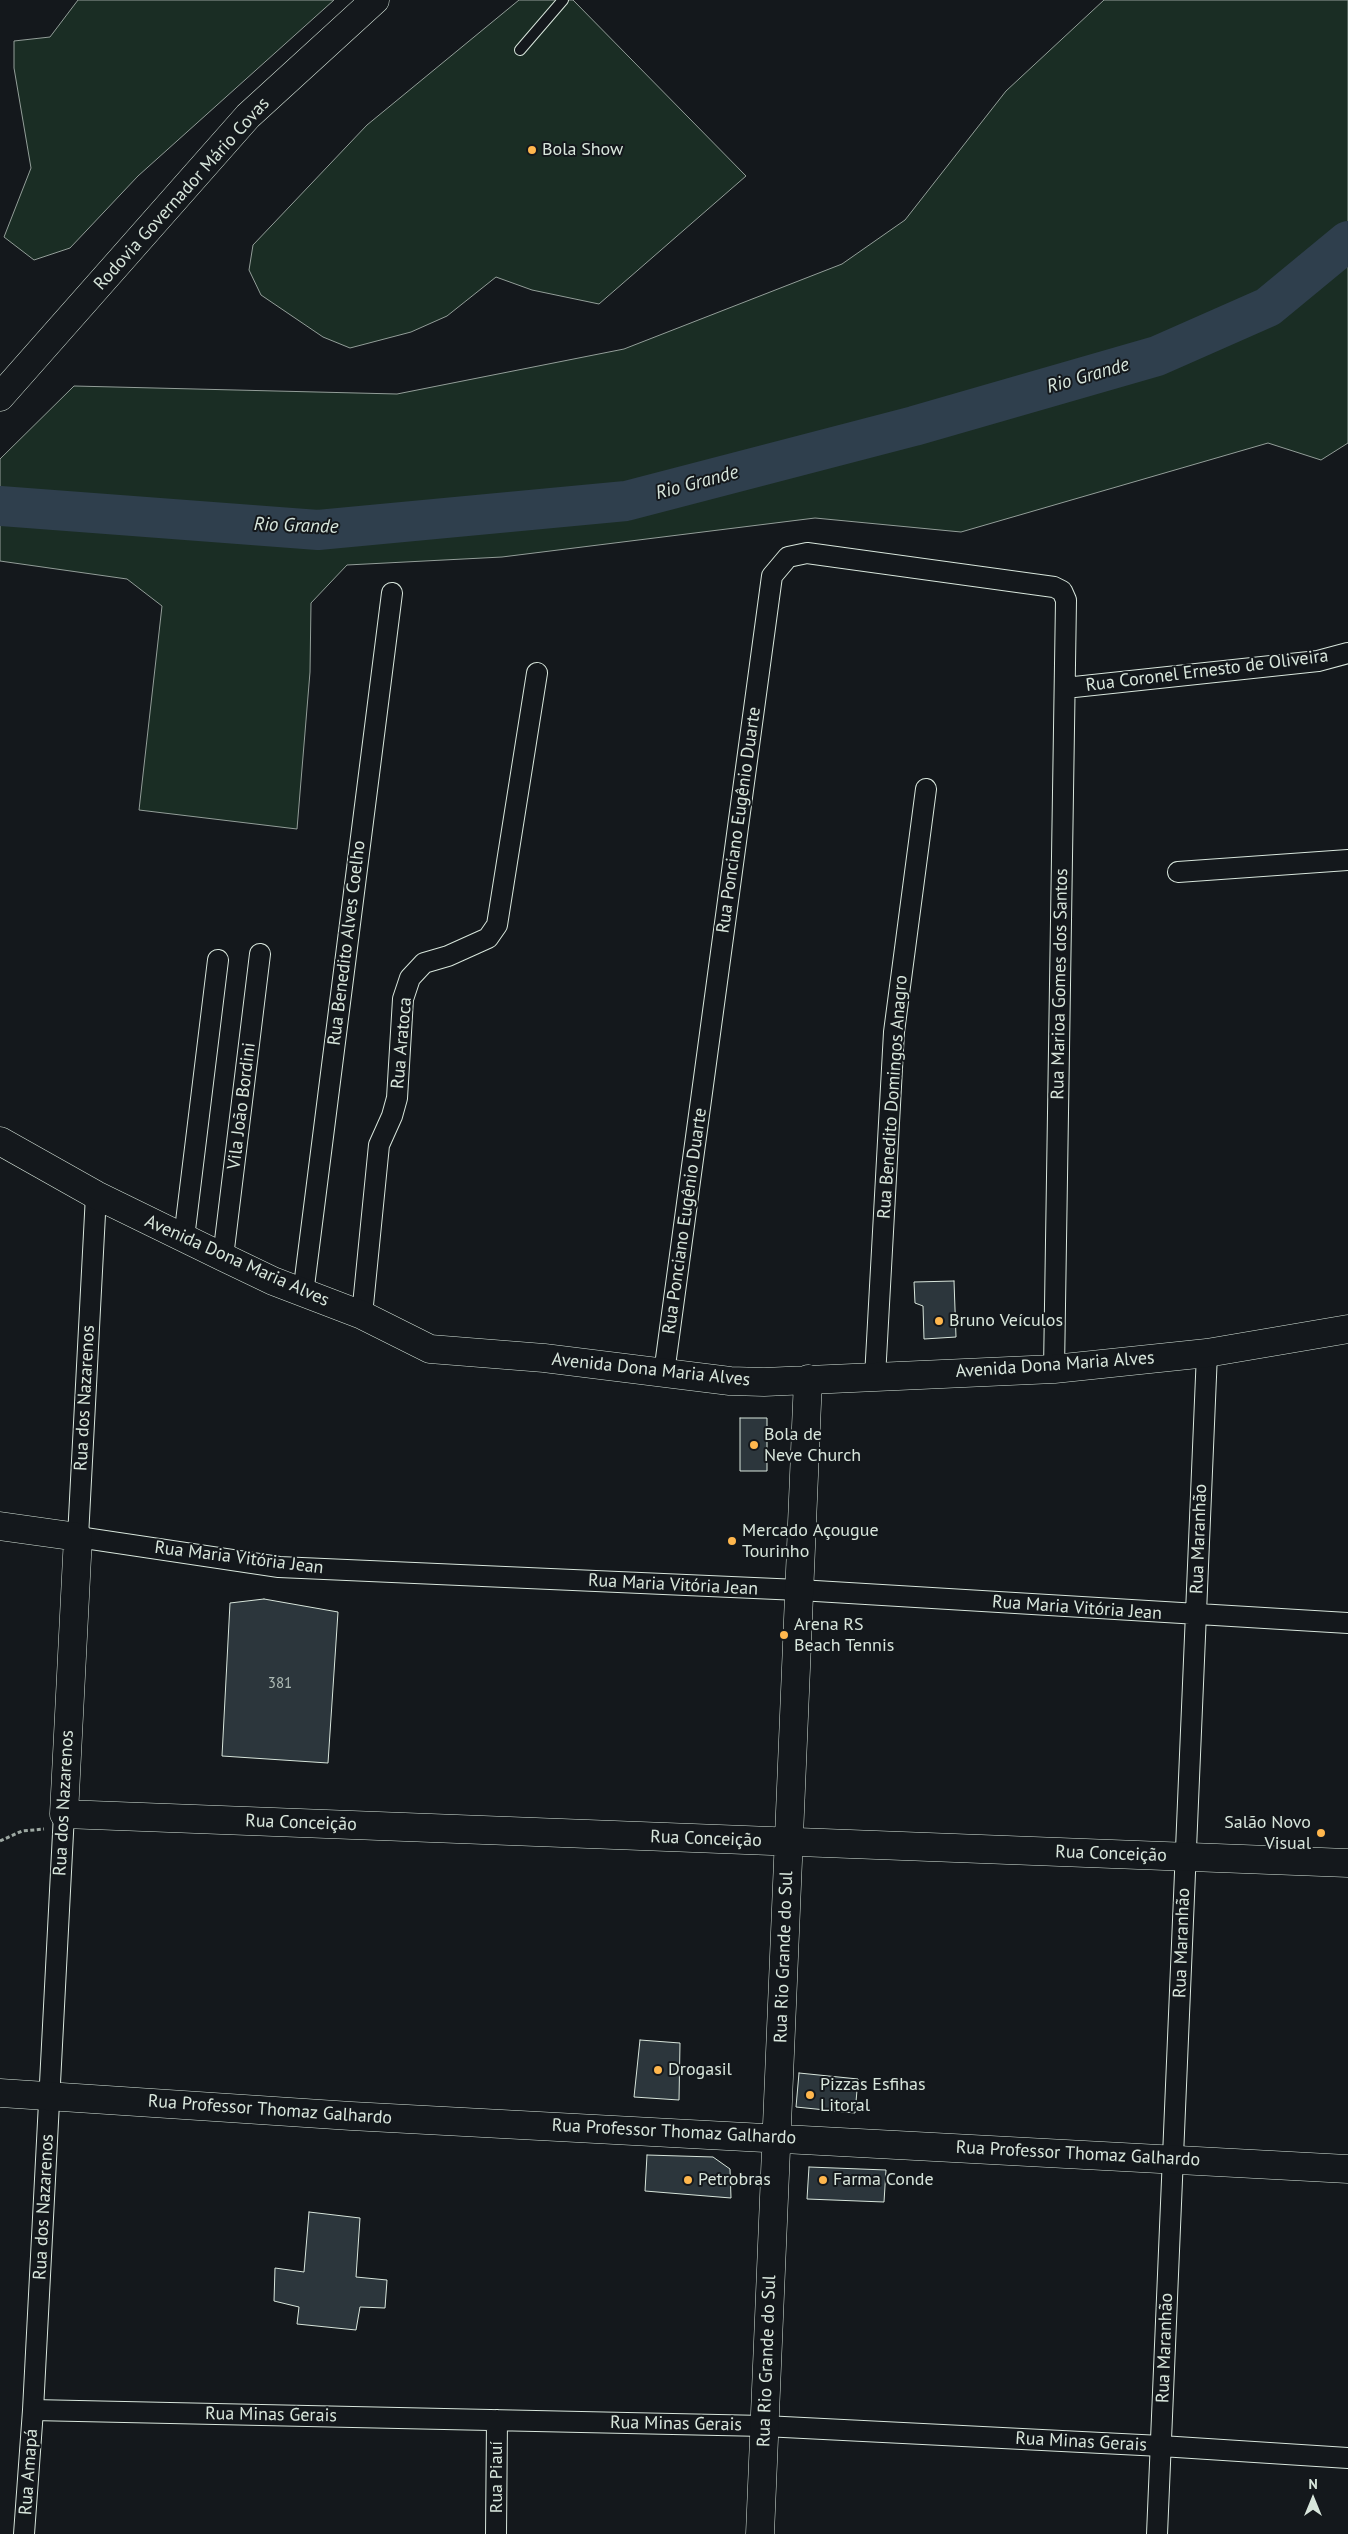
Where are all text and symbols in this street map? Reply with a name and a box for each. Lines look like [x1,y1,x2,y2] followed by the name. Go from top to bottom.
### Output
[90,93,274,295] street label: Rodovia Governador Mário Covas
[542,139,623,161] place label: Bola Show
[526,144,538,156] marker: Bola Show
[1044,353,1132,399] water label: Rio Grande
[653,461,741,505] water label: Rio Grande
[253,513,339,539] water label: Rio Grande
[1084,645,1330,697] street label: Rua Coronel Ernesto de Oliveira
[712,705,766,935] street label: Rua Ponciano Eugênio Duarte
[324,839,370,1047] street label: Rua Benedito Alves Coelho
[1047,868,1073,1100] street label: Rua Marioa Gomes dos Santos
[874,974,912,1220] street label: Rua Benedito Domingos Anagro
[387,996,417,1090] street label: Rua Aratoca
[223,1041,261,1171] street label: Vila João Bordini
[658,1106,712,1336] street label: Rua Ponciano Eugênio Duarte
[142,1211,332,1311] street label: Avenida Dona Maria Alves
[949,1310,1063,1332] place label: Bruno Veículos
[933,1315,945,1327] marker: Bruno Veículos
[70,1325,100,1471] street label: Rua dos Nazarenos
[955,1347,1155,1383] street label: Avenida Dona Maria Alves
[551,1349,751,1391] street label: Avenida Dona Maria Alves
[764,1424,861,1466] place label: Bola de Neve Church
[748,1439,760,1451] marker: Bola de Neve Church
[1186,1483,1212,1595] street label: Rua Maranhão
[742,1520,879,1562] place label: Mercado Açougue Tourinho
[726,1535,738,1547] marker: Mercado Açougue Tourinho
[153,1537,325,1579] street label: Rua Maria Vitória Jean
[587,1570,759,1600] street label: Rua Maria Vitória Jean
[991,1591,1163,1625] street label: Rua Maria Vitória Jean
[794,1614,894,1656] place label: Arena RS Beach Tennis
[778,1629,790,1641] marker: Arena RS Beach Tennis
[268,1675,292,1693] house number: 381
[49,1730,79,1876] street label: Rua dos Nazarenos
[245,1810,357,1836] street label: Rua Conceição
[1224,1812,1311,1855] place label: Salão Novo Visual
[650,1826,762,1852] street label: Rua Conceição
[1315,1827,1327,1839] marker: Salão Novo Visual
[1055,1841,1167,1867] street label: Rua Conceição
[770,1871,798,2043] street label: Rua Rio Grande do Sul
[1169,1887,1195,1999] street label: Rua Maranhão
[668,2059,732,2081] place label: Drogasil
[652,2064,664,2076] marker: Drogasil
[820,2074,926,2116] place label: Pizzas Esfihas Litoral
[804,2089,816,2101] marker: Pizzas Esfihas Litoral
[147,2091,393,2129] street label: Rua Professor Thomaz Galhardo
[551,2115,797,2149] street label: Rua Professor Thomaz Galhardo
[29,2134,59,2280] street label: Rua dos Nazarenos
[955,2137,1201,2171] street label: Rua Professor Thomaz Galhardo
[698,2169,771,2191] place label: Petrobras
[833,2169,934,2191] place label: Farma Conde
[682,2174,694,2186] marker: Petrobras
[817,2174,829,2186] marker: Farma Conde
[753,2275,781,2447] street label: Rua Rio Grande do Sul
[1152,2292,1178,2404] street label: Rua Maranhão
[205,2403,337,2427] street label: Rua Minas Gerais
[610,2412,742,2436] street label: Rua Minas Gerais
[15,2428,43,2516] street label: Rua Amapá
[1015,2428,1147,2456] street label: Rua Minas Gerais
[486,2441,508,2513] street label: Rua Piauí
[1288,2474,1338,2524] north arrow
[1308,2475,1318,2493] text: N

